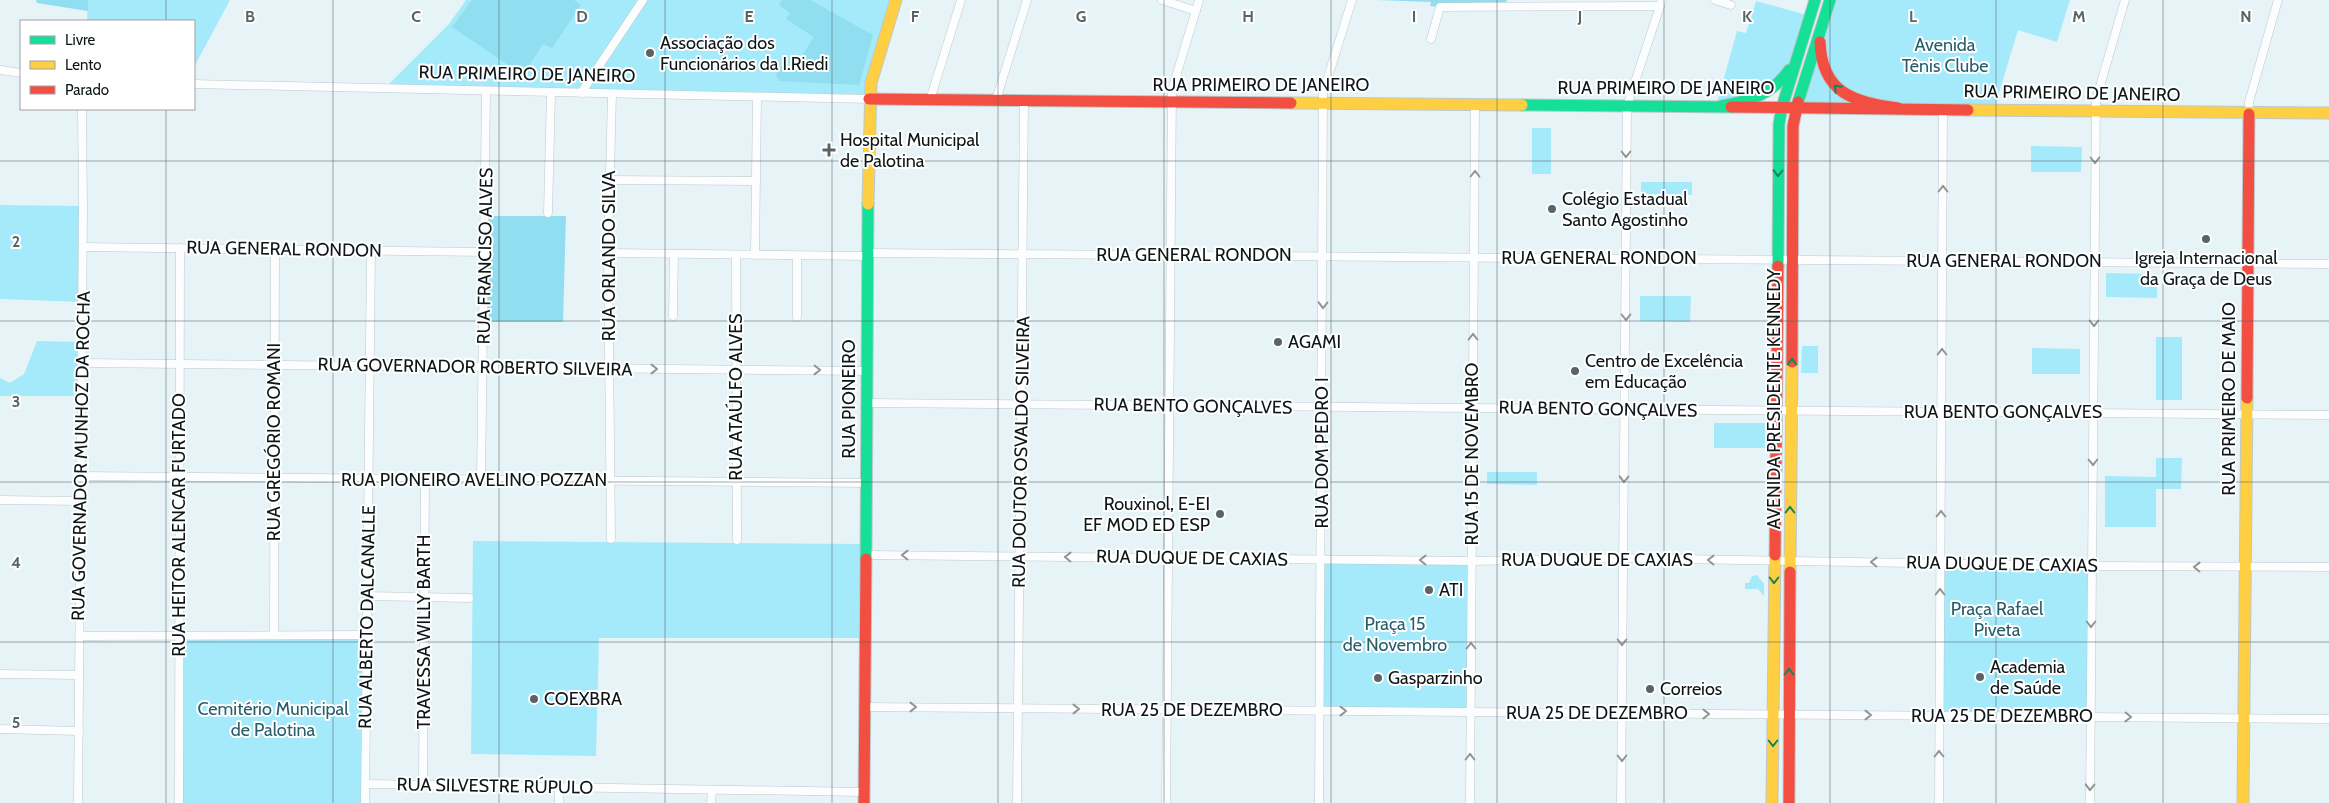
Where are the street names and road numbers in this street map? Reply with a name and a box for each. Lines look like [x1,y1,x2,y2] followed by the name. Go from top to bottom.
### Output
[418,61,636,87] street label: RUA PRIMEIRO DE JANEIRO
[1153,74,1370,96] street label: RUA PRIMEIRO DE JANEIRO
[1558,77,1775,99] street label: RUA PRIMEIRO DE JANEIRO
[1963,80,2181,106] street label: RUA PRIMEIRO DE JANEIRO
[472,168,498,344] street label: RUA FRANCISO ALVES
[598,171,620,341] street label: RUA ORLANDO SILVA
[186,236,382,262] street label: RUA GENERAL RONDON
[1096,244,1292,266] street label: RUA GENERAL RONDON
[1501,247,1697,269] street label: RUA GENERAL RONDON
[1906,250,2102,272] street label: RUA GENERAL RONDON
[1763,268,1785,529] street label: AVENIDA PRESIDENTE KENNEDY
[67,291,95,621] street label: RUA GOVERNADOR MUNHOZ DA ROCHA
[2218,302,2240,496] street label: RUA PRIMEIRO DE MAIO
[725,313,747,481] street label: RUA ATAÚLFO ALVES
[1008,316,1034,588] street label: RUA DOUTOR OSVALDO SILVEIRA
[838,339,860,459] street label: RUA PIONEIRO
[263,343,285,541] street label: RUA GREGÓRIO ROMANI
[317,353,633,381] street label: RUA GOVERNADOR ROBERTO SILVEIRA
[1461,362,1483,545] street label: RUA 15 DE NOVEMBRO
[1311,378,1333,528] street label: RUA DOM PEDRO I
[168,393,190,657] street label: RUA HEITOR ALENCAR FURTADO
[1093,393,1293,419] street label: RUA BENTO GONÇALVES
[1498,396,1698,422] street label: RUA BENTO GONÇALVES
[1904,401,2102,423] street label: RUA BENTO GONÇALVES
[341,469,607,491] street label: RUA PIONEIRO AVELINO POZZAN
[354,505,380,729] street label: RUA ALBERTO DALCANALLE
[413,535,435,729] street label: TRAVESSA WILLY BARTH
[1096,545,1288,571] street label: RUA DUQUE DE CAXIAS
[1501,549,1693,571] street label: RUA DUQUE DE CAXIAS
[1906,551,2098,577] street label: RUA DUQUE DE CAXIAS
[1101,699,1283,721] street label: RUA 25 DE DEZEMBRO
[1506,702,1688,724] street label: RUA 25 DE DEZEMBRO
[1911,705,2093,727] street label: RUA 25 DE DEZEMBRO
[397,773,594,799] street label: RUA SILVESTRE RÚPULO

